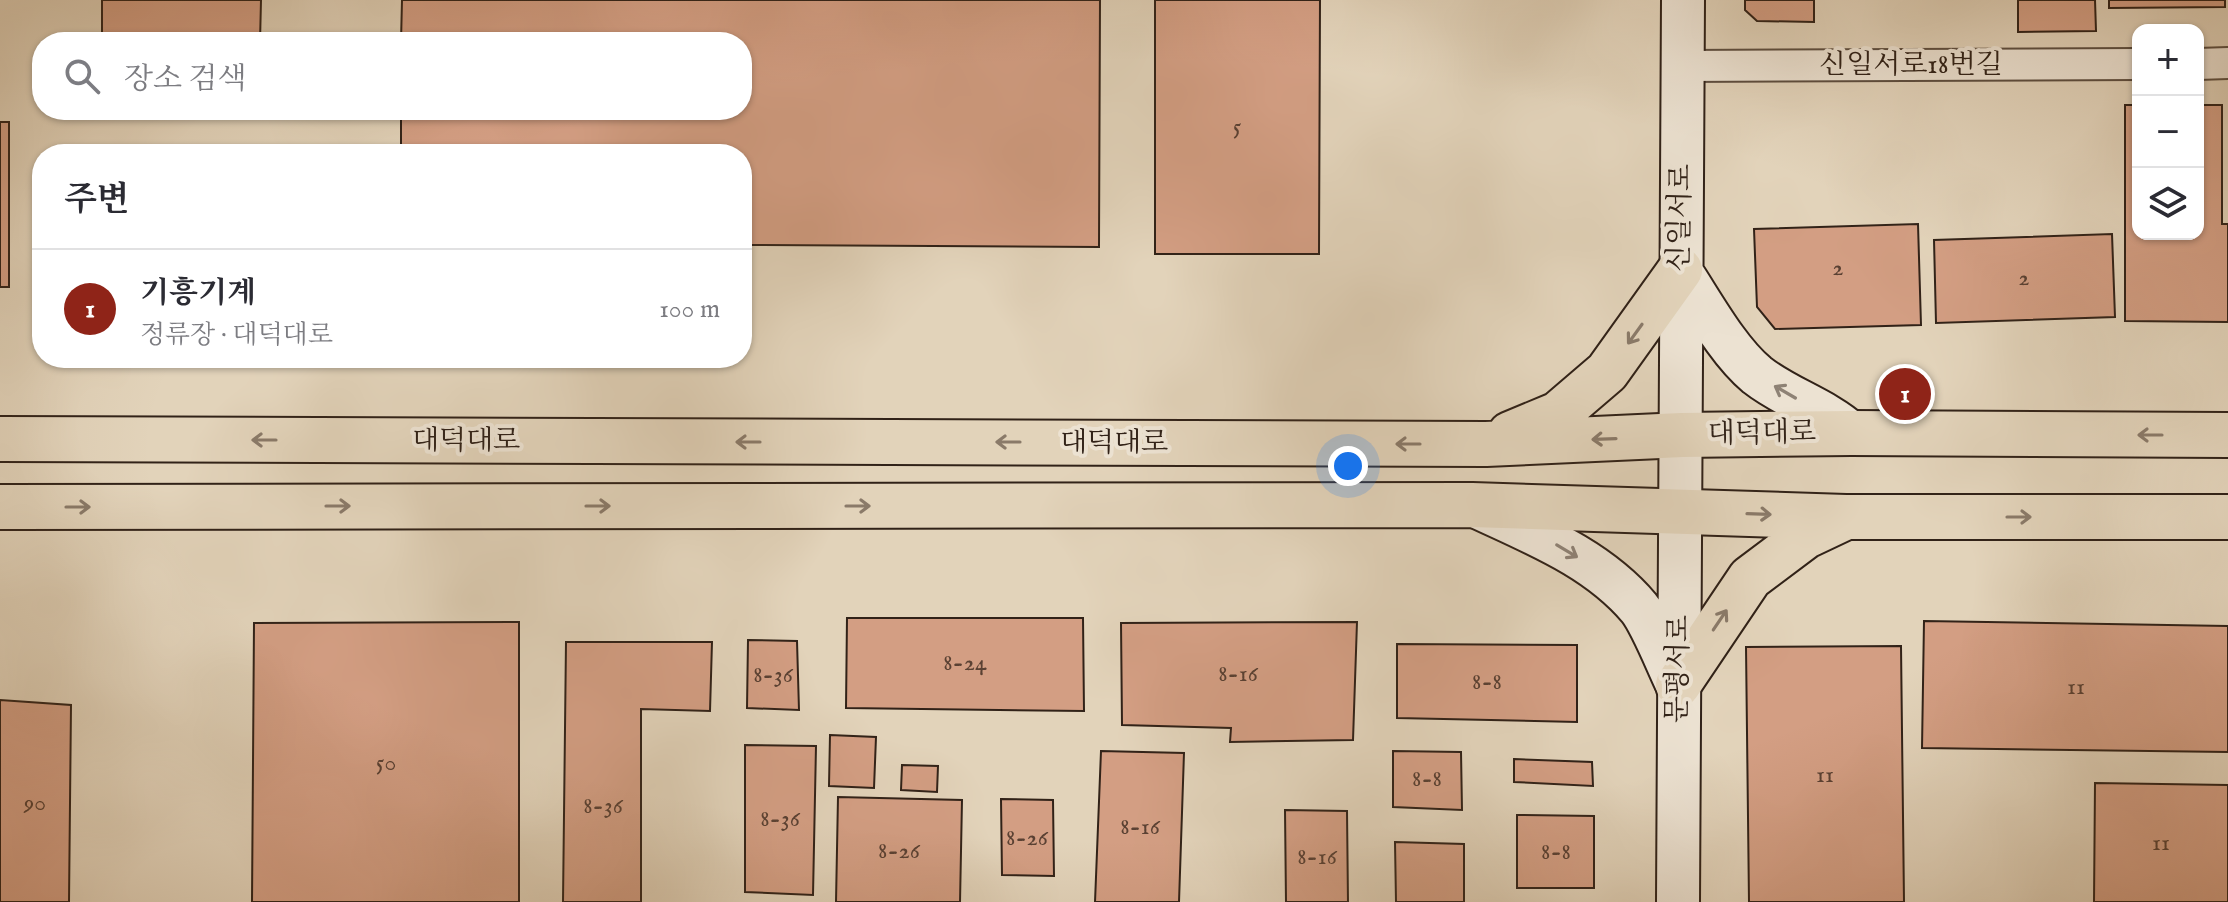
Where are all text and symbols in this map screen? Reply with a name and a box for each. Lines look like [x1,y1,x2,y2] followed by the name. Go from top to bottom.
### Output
[2132,24,2204,240] map controls
[2132,24,2204,96] button: +
[32,32,752,120] search box
[1819,48,2003,83] street label: 신일서로18번길
[60,54,104,98] icon: search
[124,61,246,99] text: 장소 검색
[2132,96,2204,168] button: −
[1233,112,1242,143] house number: 5
[1663,164,1699,272] street label: 신일서로
[2132,168,2204,240] button: layers
[64,179,130,222] text: 주변
[1832,253,1844,284] house number: 2
[2018,263,2030,294] house number: 2
[140,275,256,313] text: 기흥기계
[85,293,95,326] text: 1
[659,293,720,326] text: 100 m
[140,319,333,352] text: 정류장 · 대덕대로
[1627,322,1643,344] one-way arrow
[1879,364,1931,424] pin: 1
[1774,384,1797,400] one-way arrow
[1708,416,1816,452] street label: 대덕대로
[412,424,520,459] street label: 대덕대로
[1060,426,1168,461] street label: 대덕대로
[2137,427,2164,443] one-way arrow
[1591,431,1618,446] one-way arrow
[251,432,278,448] one-way arrow
[735,434,762,450] one-way arrow
[995,435,1022,450] one-way arrow
[1395,436,1422,452] one-way arrow
[1328,446,1368,486] your location
[324,498,351,514] one-way arrow
[584,498,611,514] one-way arrow
[844,498,871,514] one-way arrow
[64,499,91,515] one-way arrow
[1745,506,1772,521] one-way arrow
[2005,509,2032,525] one-way arrow
[1555,543,1578,559] one-way arrow
[1713,609,1729,632] one-way arrow
[1661,615,1697,723] street label: 문평서로
[943,648,987,679] house number: 8-24
[1218,659,1259,690] house number: 8-16
[753,660,794,691] house number: 8-36
[1472,667,1502,698] house number: 8-8
[2067,672,2085,703] house number: 11
[376,748,396,779] house number: 50
[1816,760,1834,791] house number: 11
[1412,764,1442,795] house number: 8-8
[23,788,46,819] house number: 90
[583,791,624,822] house number: 8-36
[760,804,801,835] house number: 8-36
[1120,812,1161,843] house number: 8-16
[1006,823,1049,854] house number: 8-26
[2152,828,2170,859] house number: 11
[878,836,921,867] house number: 8-26
[1541,837,1571,868] house number: 8-8
[1297,842,1338,873] house number: 8-16

